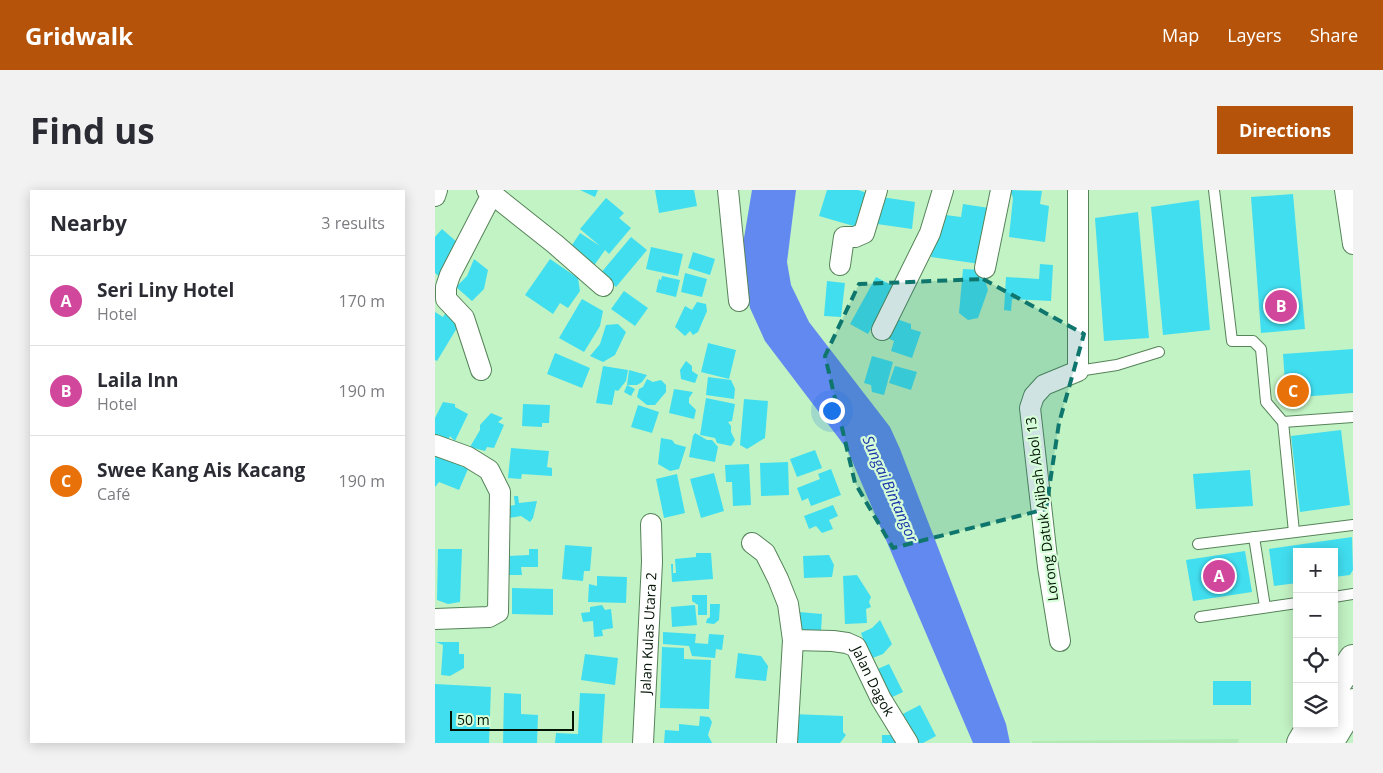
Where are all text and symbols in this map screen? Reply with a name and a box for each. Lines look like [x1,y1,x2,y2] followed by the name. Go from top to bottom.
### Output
[25,19,133,52] text: Gridwalk
[1162,23,1199,47] text: Map
[1227,23,1282,47] text: Layers
[1310,23,1358,47] text: Share
[1217,106,1353,154] button: Directions
[30,107,155,154] text: Find us
[50,209,127,237] text: Nearby
[321,212,385,234] text: 3 results
[97,277,234,303] text: Seri Liny Hotel
[1265,287,1297,325] pin: B
[60,290,72,312] text: A
[339,290,385,312] text: 170 m
[97,303,137,325] text: Hotel
[97,367,178,393] text: Laila Inn
[1277,372,1309,410] pin: C
[61,380,71,402] text: B
[339,380,385,402] text: 190 m
[97,393,137,415] text: Hotel
[819,398,845,424] your location
[1021,416,1062,602] street label: Lorong Datuk Ajibah Abol 13
[859,432,924,546] water label: Sungai Bintangor
[97,457,305,483] text: Swee Kang Ais Kacang
[61,470,71,492] text: C
[339,470,385,492] text: 190 m
[97,483,130,505] text: Café
[1293,548,1338,728] map controls
[1293,548,1338,593] button: +
[1203,557,1235,595] pin: A
[635,572,660,697] street label: Jalan Kulas Utara 2
[1293,593,1338,638] button: −
[1293,638,1338,683] button: locate
[847,641,900,720] street label: Jalan Dagok
[1293,683,1338,728] button: layers
[450,708,574,731] scale bar
[457,710,490,729] text: 50 m

